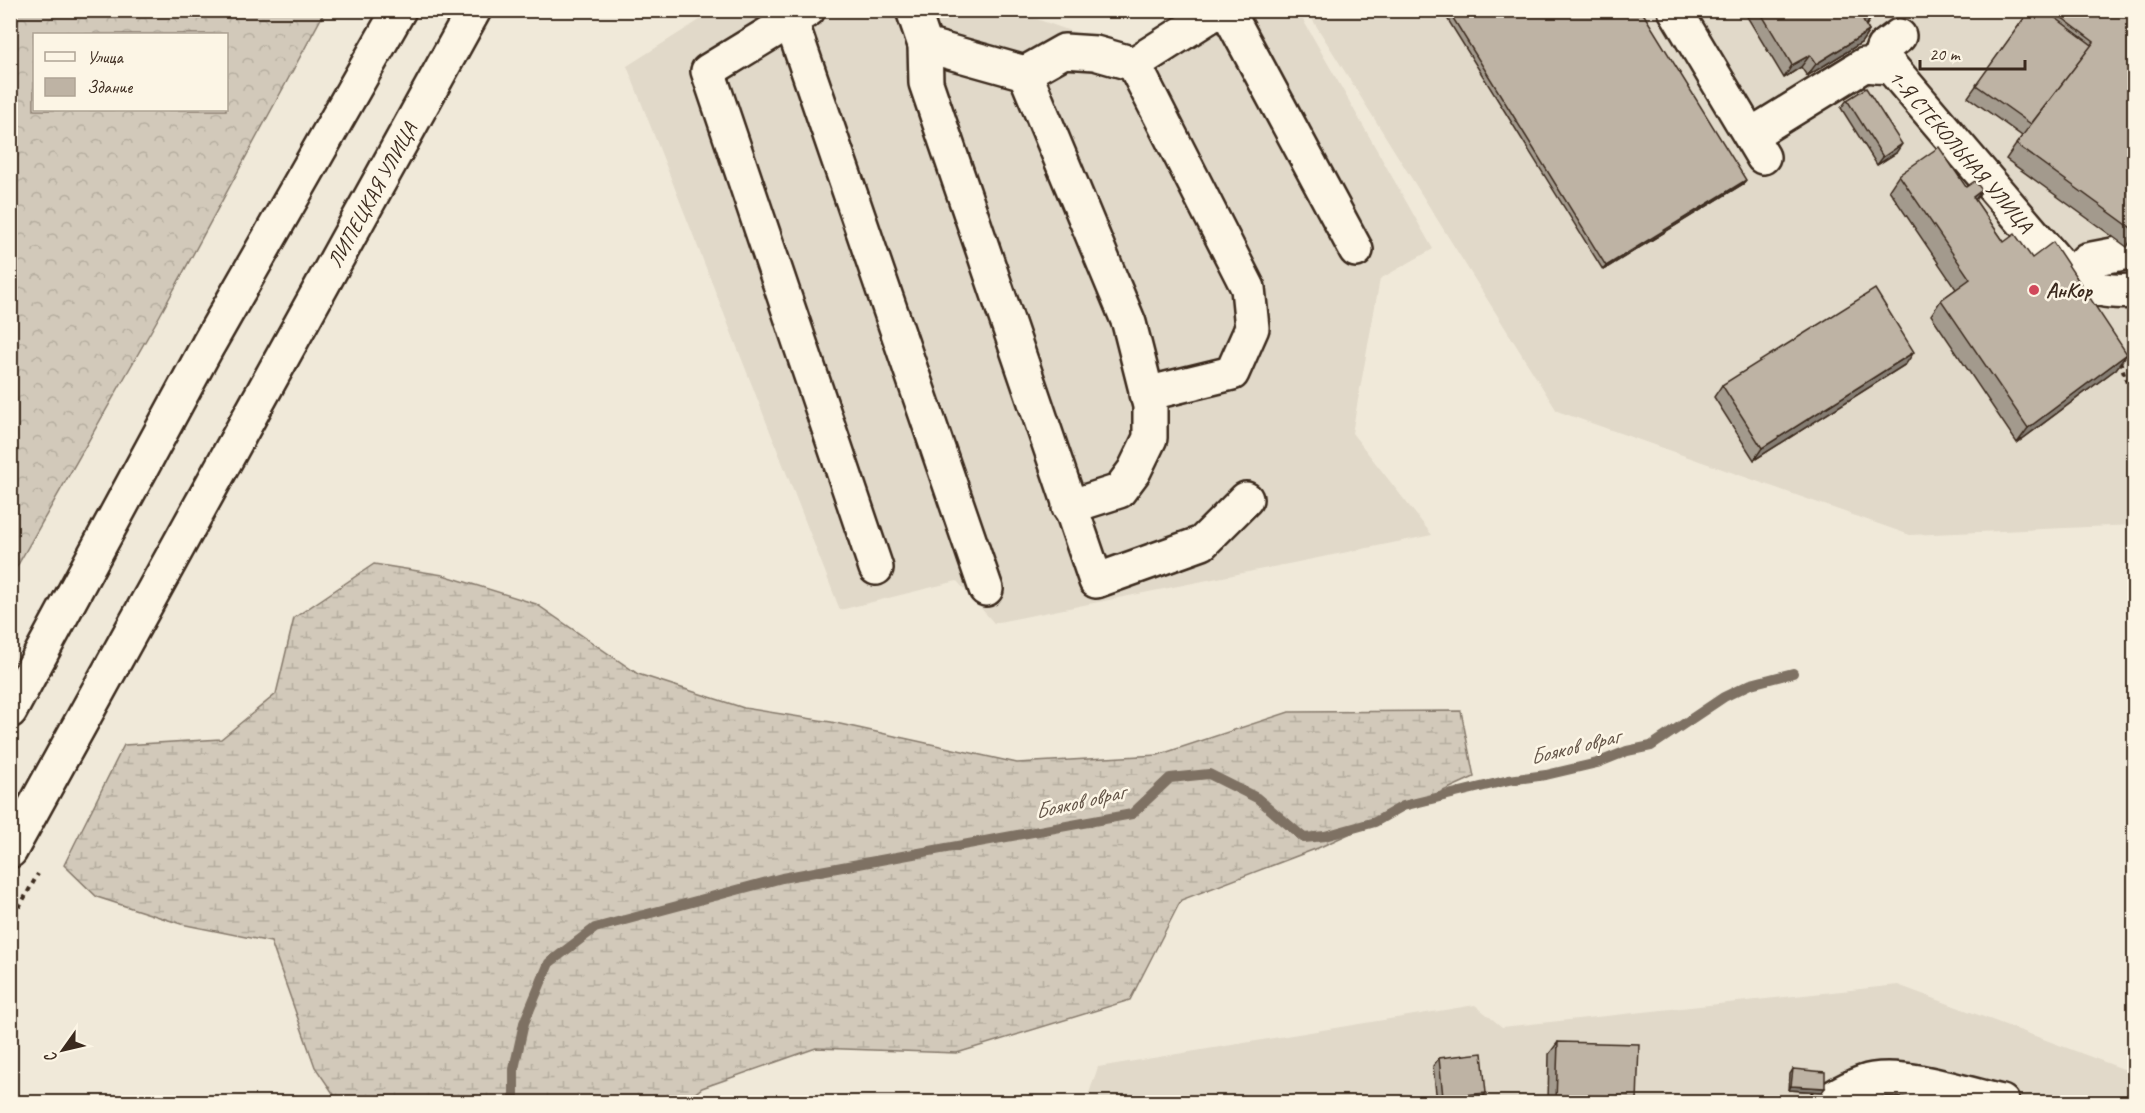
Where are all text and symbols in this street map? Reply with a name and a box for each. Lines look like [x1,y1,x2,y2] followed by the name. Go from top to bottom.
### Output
[33,33,228,111] legend
[1920,33,2025,71] scale bar
[1929,43,1962,65] text: 20 m
[87,46,124,68] text: Улица
[1883,64,2039,238] street label: 1-Я СТЕКОЛЬНАЯ УЛИЦА
[87,76,133,98] text: Здание
[321,117,423,272] street label: ЛИПЕЦКАЯ УЛИЦА
[2046,277,2093,303] place label: АнКор
[2027,283,2041,297] marker: АнКор
[1527,721,1627,772] water label: Бояков овраг
[1032,777,1131,826] water label: Бояков овраг
[33,1020,93,1080] north arrow
[40,1047,62,1067] text: С

